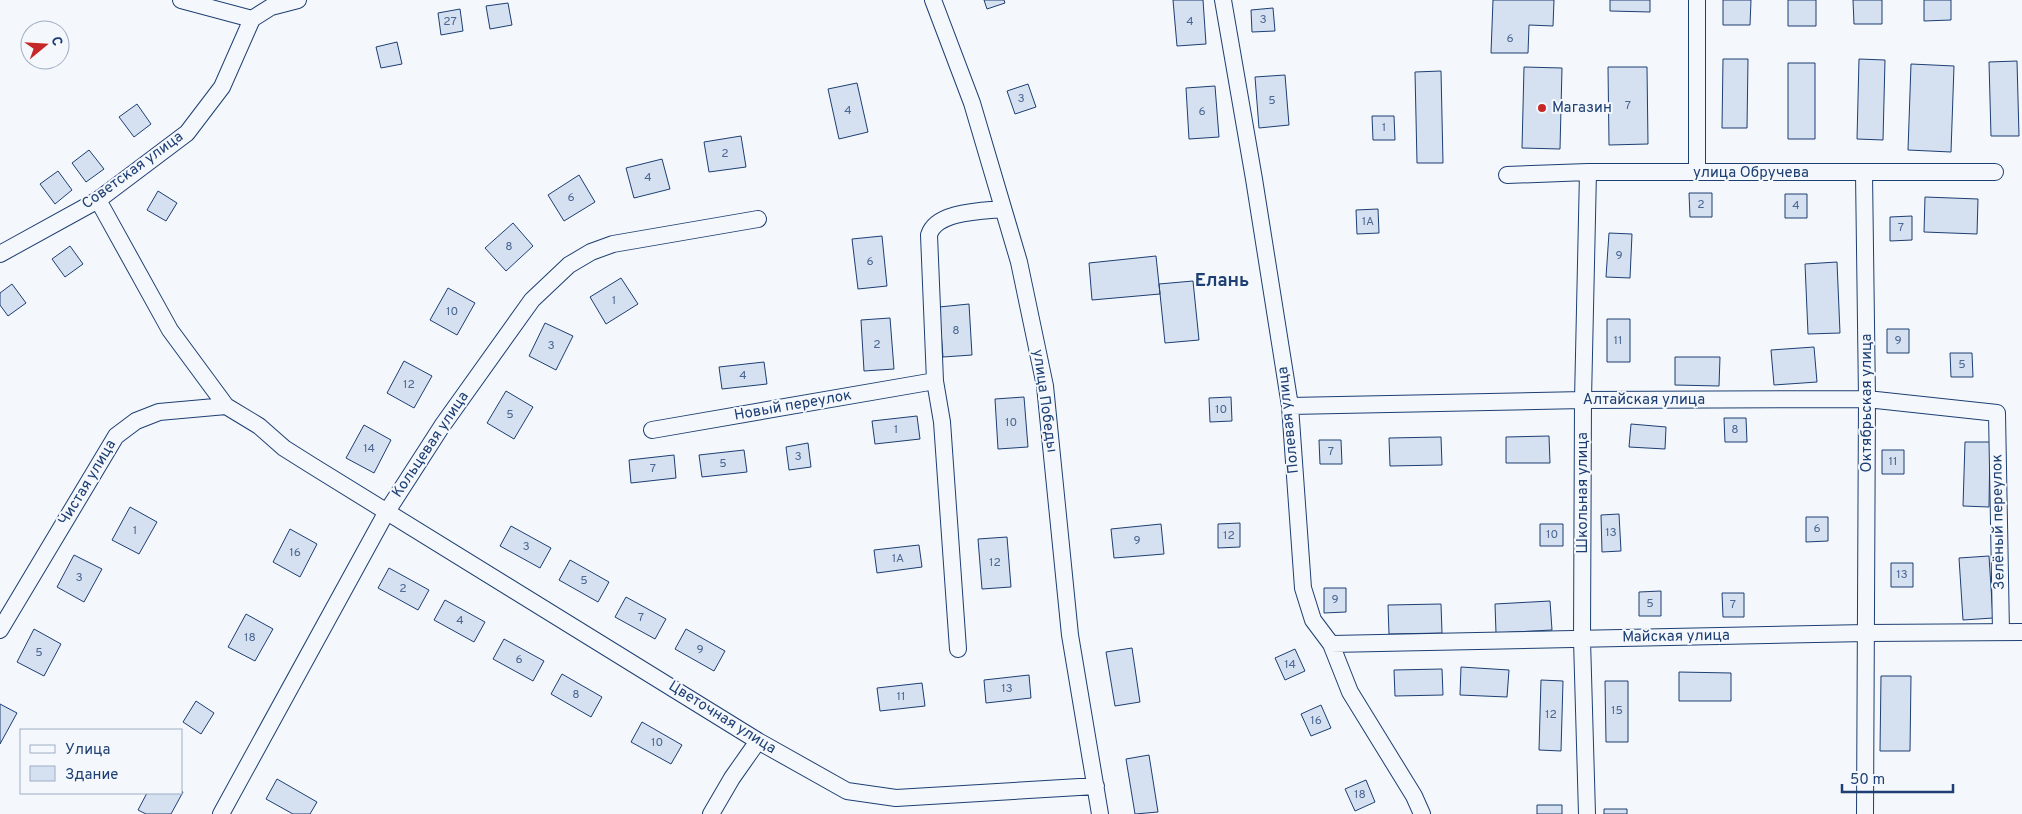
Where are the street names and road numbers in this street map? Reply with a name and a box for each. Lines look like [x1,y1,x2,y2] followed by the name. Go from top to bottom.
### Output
[79,128,187,214] street label: Советская улица
[1693,164,1809,183] street label: улица Обручева
[1858,334,1877,472] street label: Октябрьская улица
[1027,348,1061,454] street label: улица Победы
[1274,365,1304,475] street label: Полевая улица
[733,386,853,426] street label: Новый переулок
[388,388,474,502] street label: Кольцевая улица
[1583,391,1705,410] street label: Алтайская улица
[1574,432,1593,554] street label: Школьная улица
[55,437,121,529] street label: Чистая улица
[1988,454,2010,590] street label: Зелёный переулок
[1622,627,1730,647] street label: Майская улица
[665,677,779,759] street label: Цветочная улица

